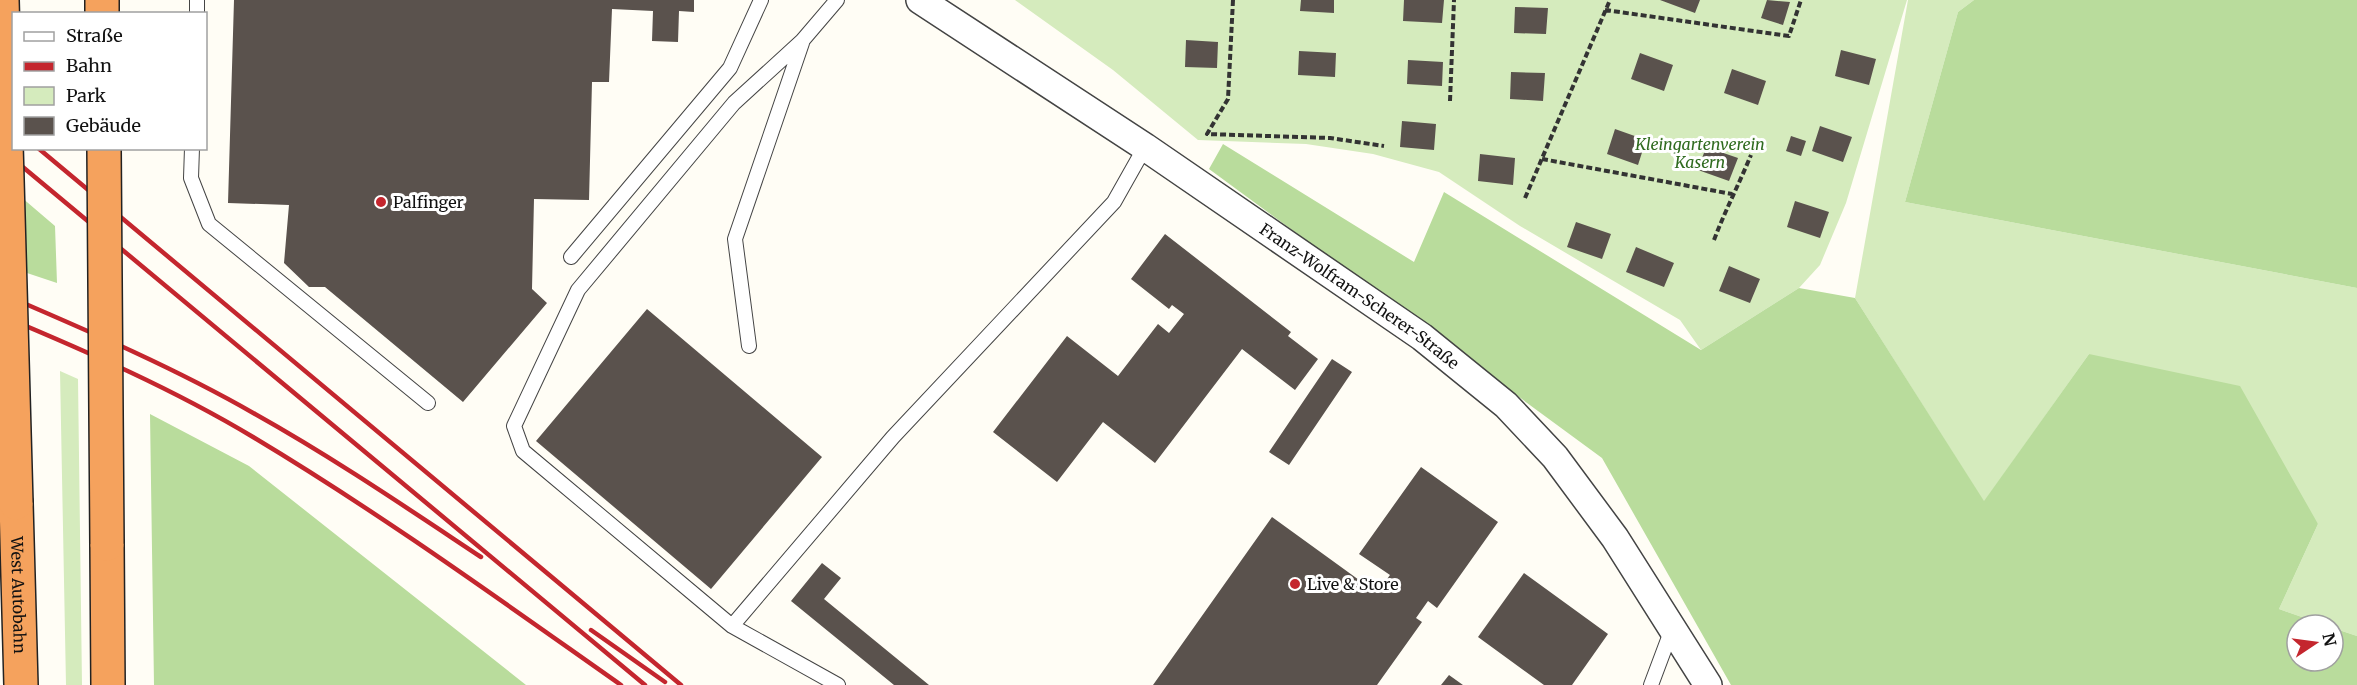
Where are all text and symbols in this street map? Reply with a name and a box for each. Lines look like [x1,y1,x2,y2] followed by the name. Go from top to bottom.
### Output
[12,12,207,150] legend
[66,24,123,47] text: Straße
[66,54,112,77] text: Bahn
[66,84,107,107] text: Park
[66,114,141,137] text: Gebäude
[1634,134,1765,172] park label: Kleingartenverein Kasern
[393,192,464,212] place label: Palfinger
[374,195,388,209] marker: Palfinger
[1256,219,1463,373] street label: Franz-Wolfram-Scherer-Straße
[7,535,30,654] street label: West Autobahn
[1307,574,1399,594] place label: Live & Store
[1288,577,1302,591] marker: Live & Store
[2285,613,2345,673] north arrow
[2318,631,2341,648] text: N

